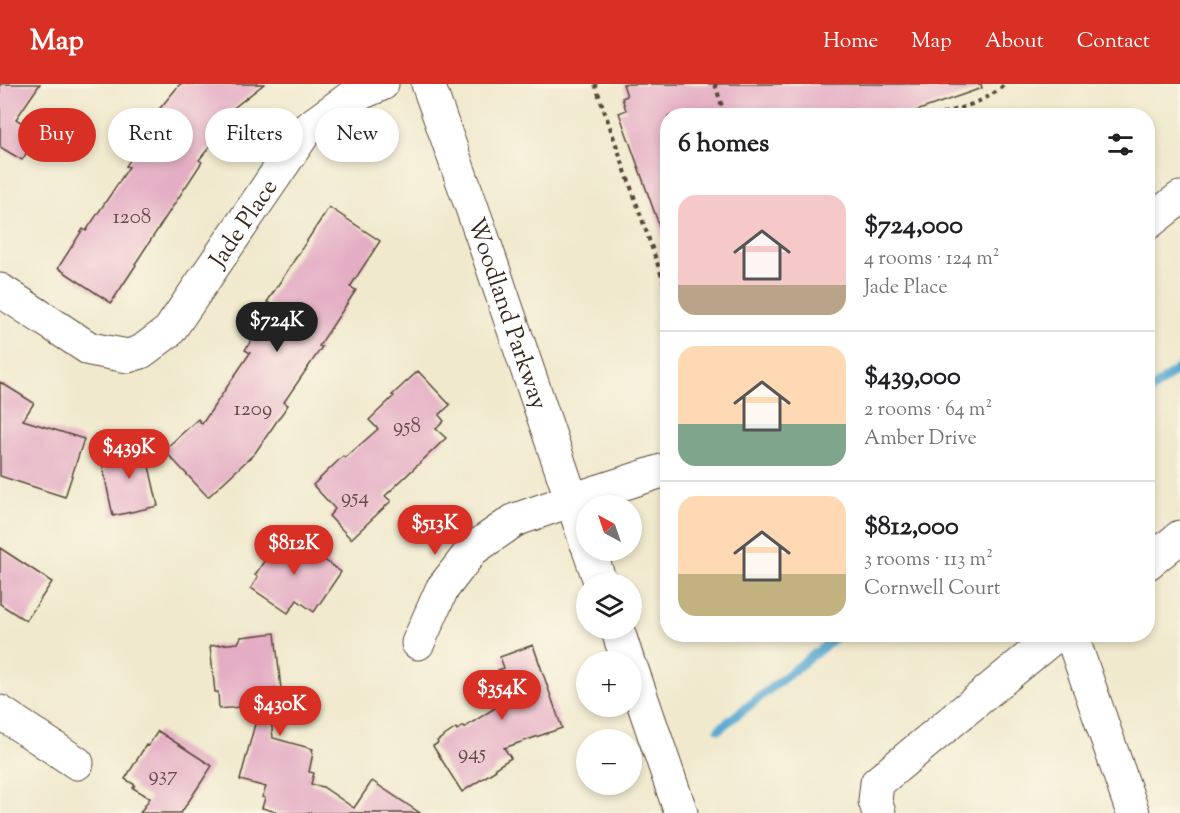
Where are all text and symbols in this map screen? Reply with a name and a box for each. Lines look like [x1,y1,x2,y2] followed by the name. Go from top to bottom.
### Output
[30,22,84,62] text: Map
[823,27,878,57] text: Home
[911,27,952,57] text: Map
[985,27,1044,57] text: About
[1077,27,1150,57] text: Contact
[18,108,96,162] chip: Buy
[108,108,193,162] chip: Rent
[205,108,303,162] chip: Filters
[315,108,399,162] chip: New
[678,126,769,163] text: 6 homes
[1104,128,1137,161] icon: filters
[201,173,287,277] street label: Jade Place
[113,203,151,233] house number: 1208
[864,208,963,245] text: $724,000
[458,213,555,415] street label: Woodland Parkway
[726,219,798,291] icon: home
[864,245,999,274] text: 4 rooms · 124 m²
[864,274,948,303] text: Jade Place
[235,302,319,353] pin: $724K
[250,307,304,336] text: $724K
[864,359,961,396] text: $439,000
[726,370,798,442] icon: home
[234,395,272,425] house number: 1209
[864,396,992,425] text: 2 rooms · 64 m²
[393,412,421,442] house number: 958
[864,425,977,454] text: Amber Drive
[87,429,171,480] pin: $439K
[103,434,155,463] text: $439K
[341,483,369,513] house number: 954
[576,495,642,561] north arrow
[576,495,642,795] map controls
[393,505,477,556] pin: $513K
[864,509,959,546] text: $812,000
[412,510,458,539] text: $513K
[726,520,798,592] icon: home
[252,525,336,576] pin: $812K
[268,530,320,559] text: $812K
[864,546,993,575] text: 3 rooms · 113 m²
[576,573,642,639] button: layers
[864,575,1001,604] text: Cornwell Court
[576,651,642,717] button: +
[460,670,544,721] pin: $354K
[477,675,527,704] text: $354K
[238,686,322,737] pin: $430K
[253,691,307,720] text: $430K
[576,729,642,795] button: −
[458,739,486,769] house number: 945
[148,761,178,791] house number: 937

